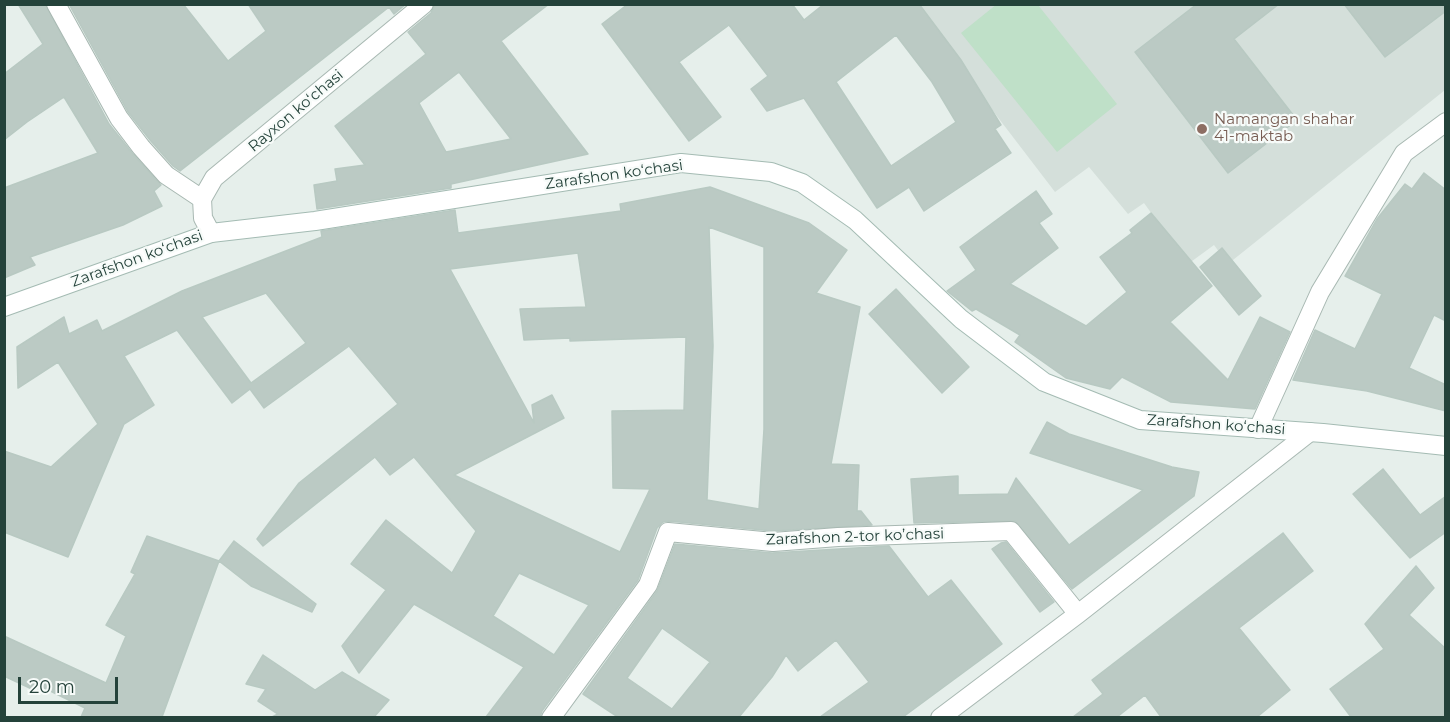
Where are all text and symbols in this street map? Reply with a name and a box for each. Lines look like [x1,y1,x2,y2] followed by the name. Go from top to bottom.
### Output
[245,66,347,156] street label: Rayxon koʻchasi
[1214,111,1354,146] place label: Namangan shahar 41-maktab
[1195,122,1209,136] marker: Namangan shahar 41-maktab
[544,156,684,194] street label: Zarafshon koʻchasi
[69,227,205,291] street label: Zarafshon koʻchasi
[1146,411,1286,439] street label: Zarafshon koʻchasi
[766,525,944,549] street label: Zarafshon 2-tor koʼchasi
[21,665,122,703] scale bar
[29,676,75,698] text: 20 m

